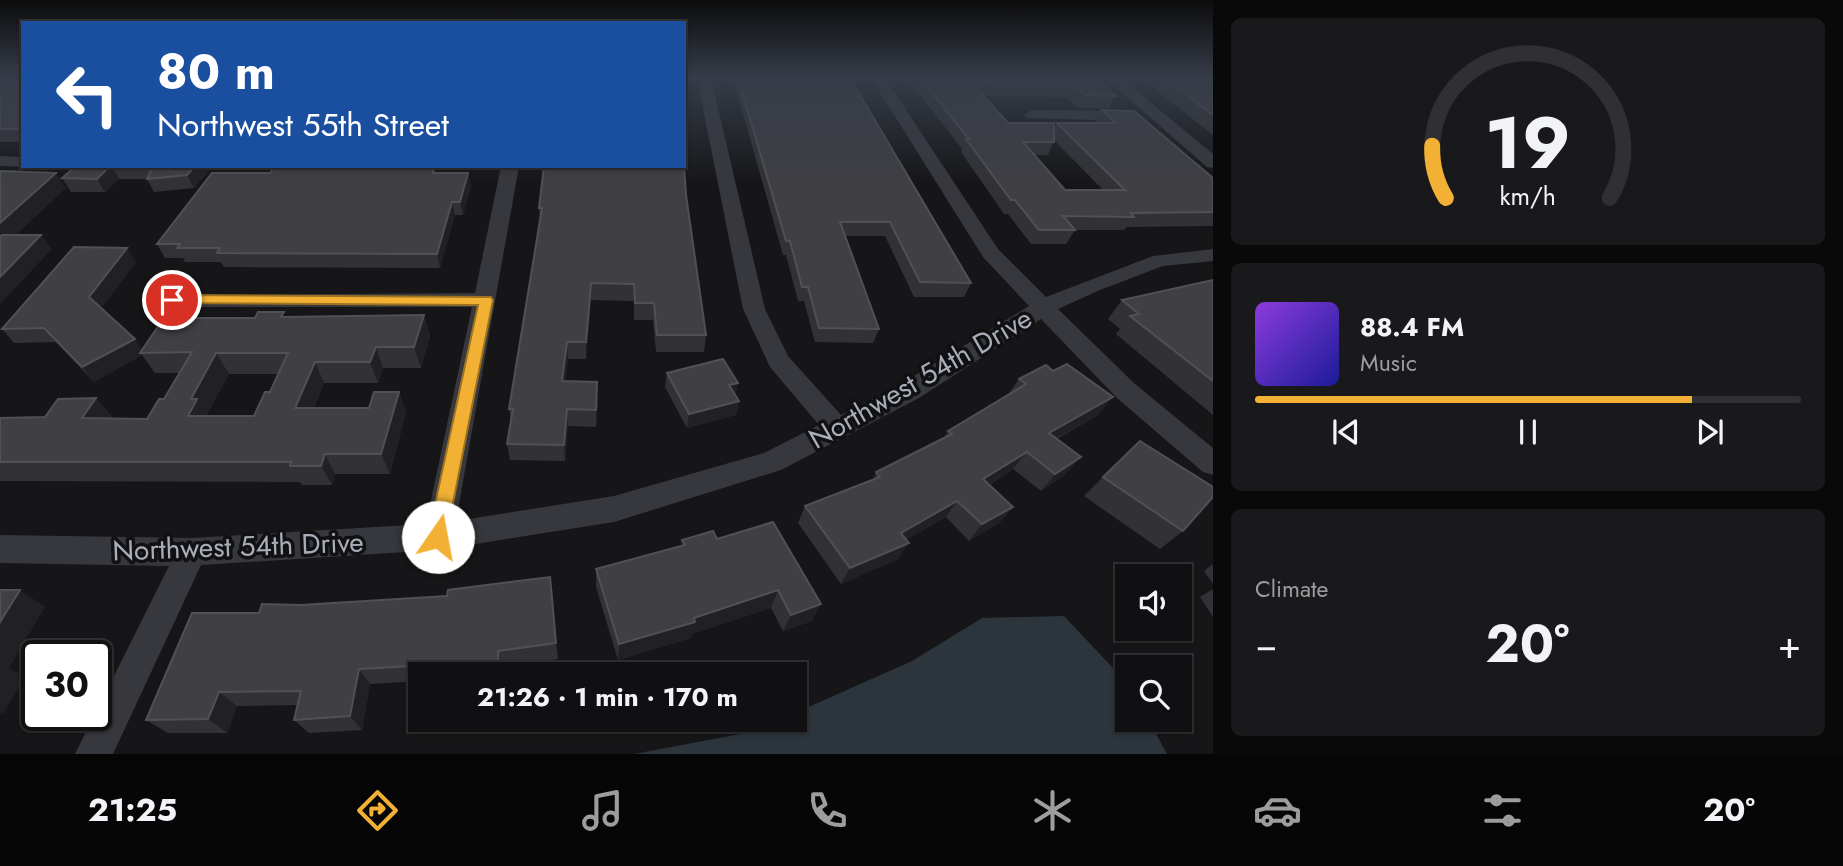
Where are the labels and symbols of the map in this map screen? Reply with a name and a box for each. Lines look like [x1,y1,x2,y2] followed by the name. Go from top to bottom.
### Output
[142,270,202,330] pin
[801,298,1039,459] street label: Northwest 54th Drive
[401,500,475,574] position arrow
[112,522,364,571] street label: Northwest 54th Drive
[21,640,112,731] speed limit sign: 30

